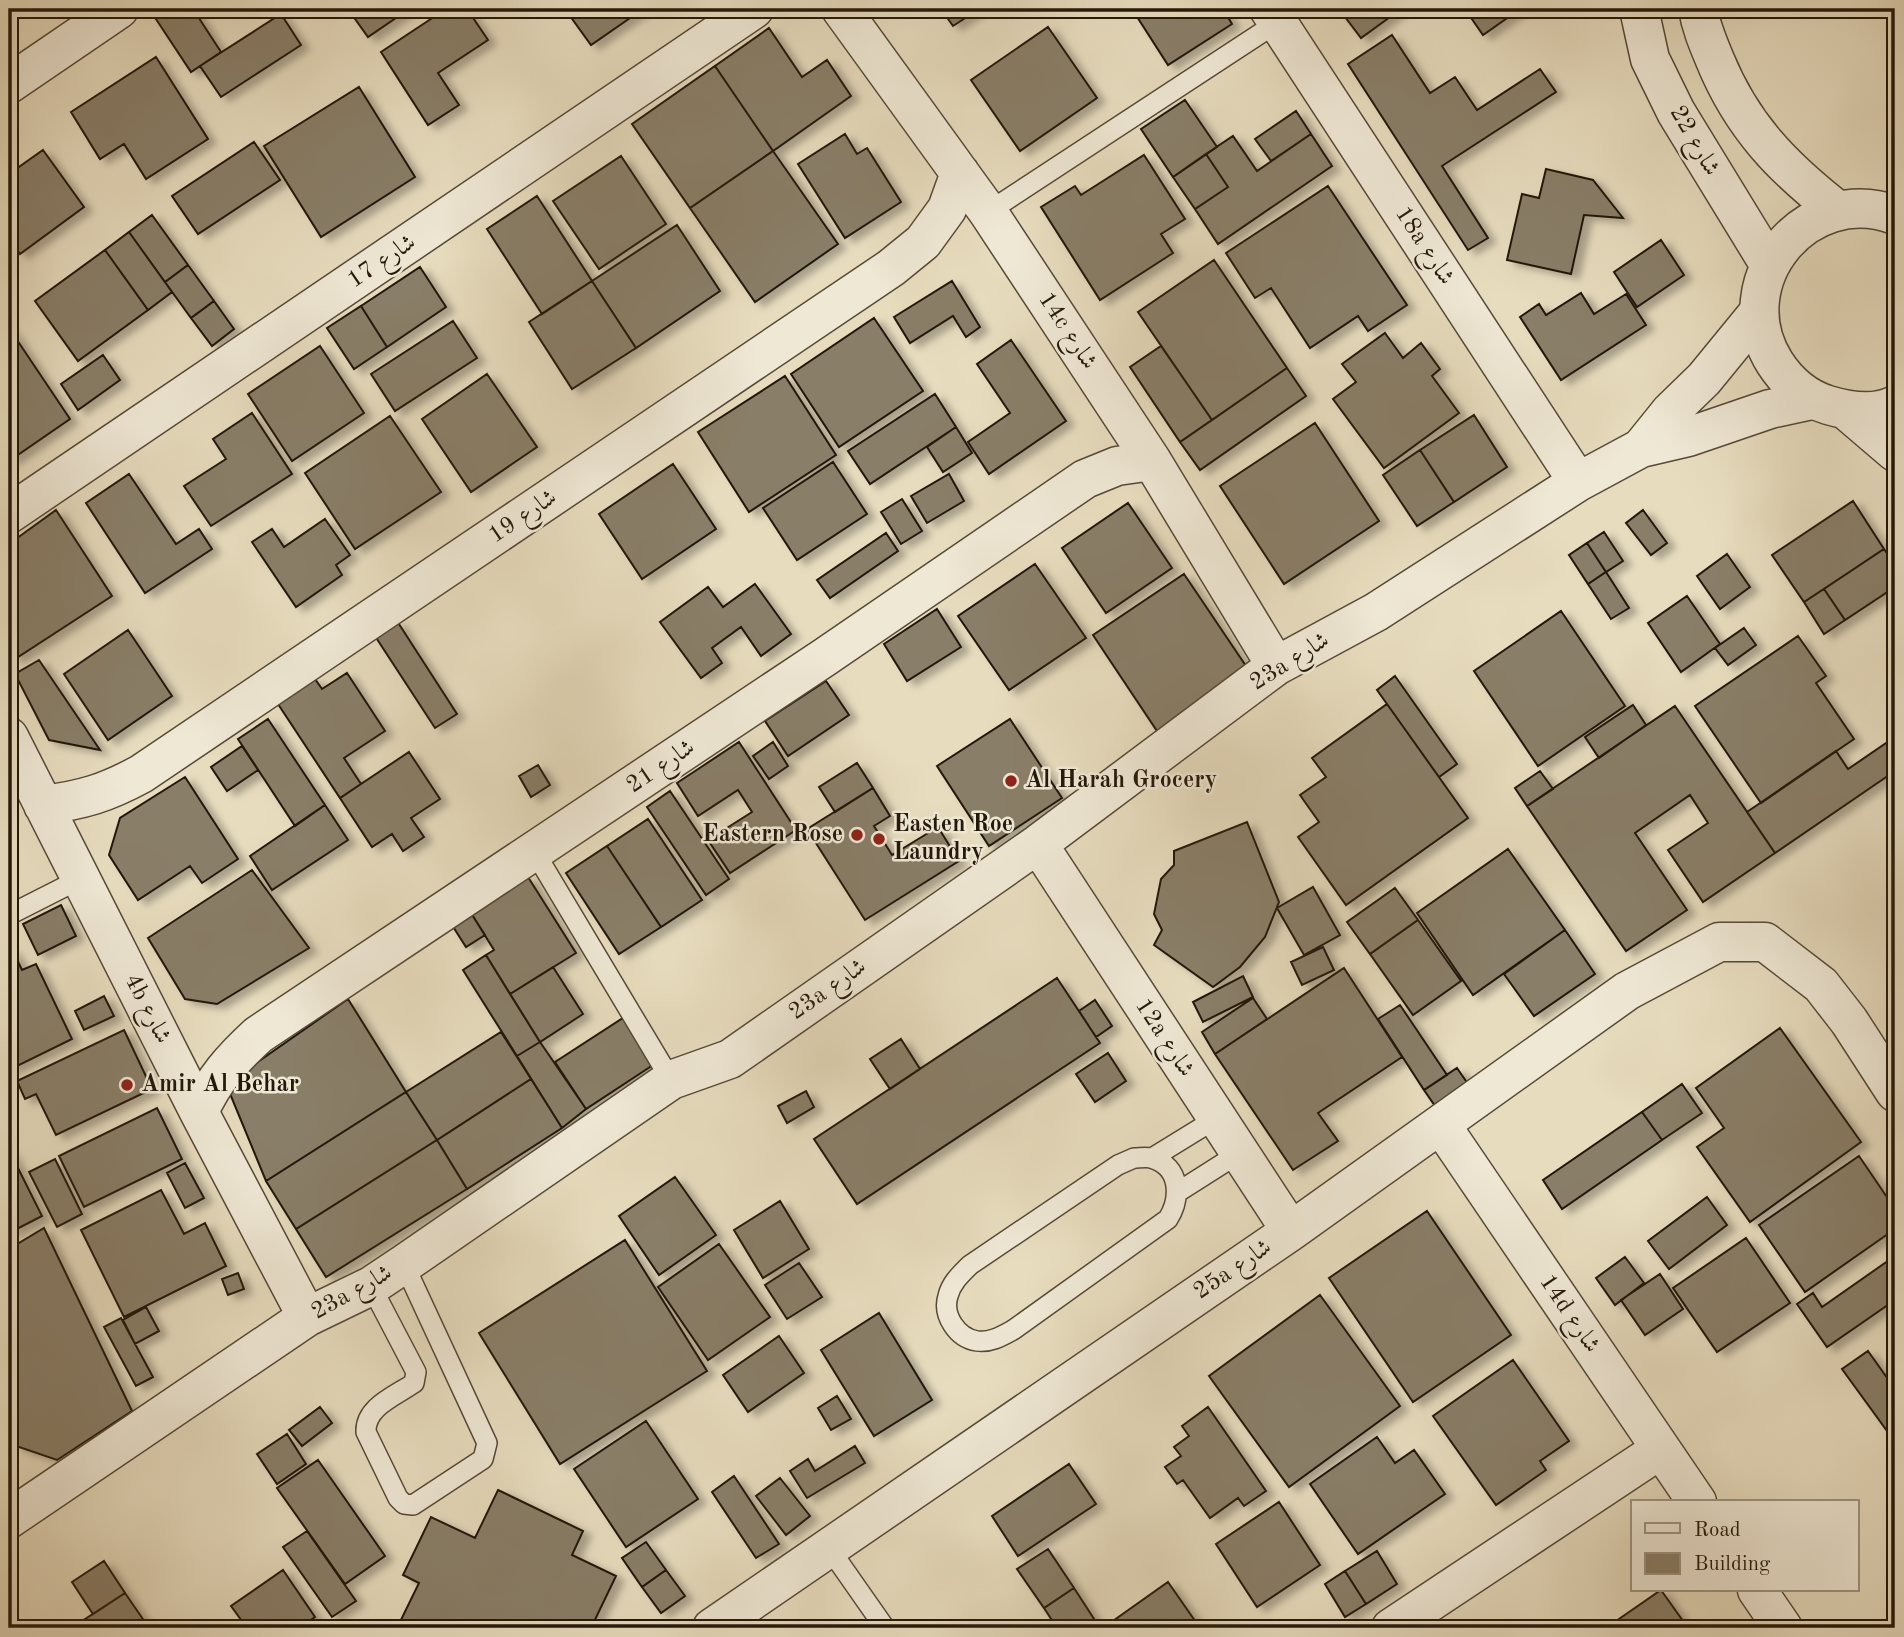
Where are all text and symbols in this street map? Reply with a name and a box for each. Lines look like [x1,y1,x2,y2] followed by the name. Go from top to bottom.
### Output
[1659,102,1723,183] street label: شارع 22
[1385,203,1458,293] street label: 18a شارع
[344,231,424,298] street label: شارع 17
[1028,288,1101,377] street label: 14c شارع
[485,486,565,553] street label: شارع 19
[1246,628,1337,701] street label: 23a شارع
[623,736,703,803] street label: شارع 21
[1025,769,1217,793] place label: Al Harah Grocery
[1003,773,1019,789] marker: Al Harah Grocery
[893,813,1013,865] place label: Easten Roe Laundry
[702,823,843,847] place label: Eastern Rose
[849,827,865,843] marker: Eastern Rose
[871,831,887,847] marker: Easten Roe Laundry
[785,955,874,1030] street label: 23a شارع
[114,970,175,1050] street label: 4b شارع
[1125,995,1198,1085] street label: 12a شارع
[141,1073,299,1097] place label: Amir Al Behar
[119,1077,135,1093] marker: Amir Al Behar
[1190,1235,1280,1310] street label: 25a شارع
[308,1261,399,1330] street label: 23a شارع
[1529,1270,1604,1361] street label: 14d شارع
[1631,1500,1858,1592] legend
[1694,1520,1741,1541] text: Road
[1694,1554,1771,1575] text: Building

